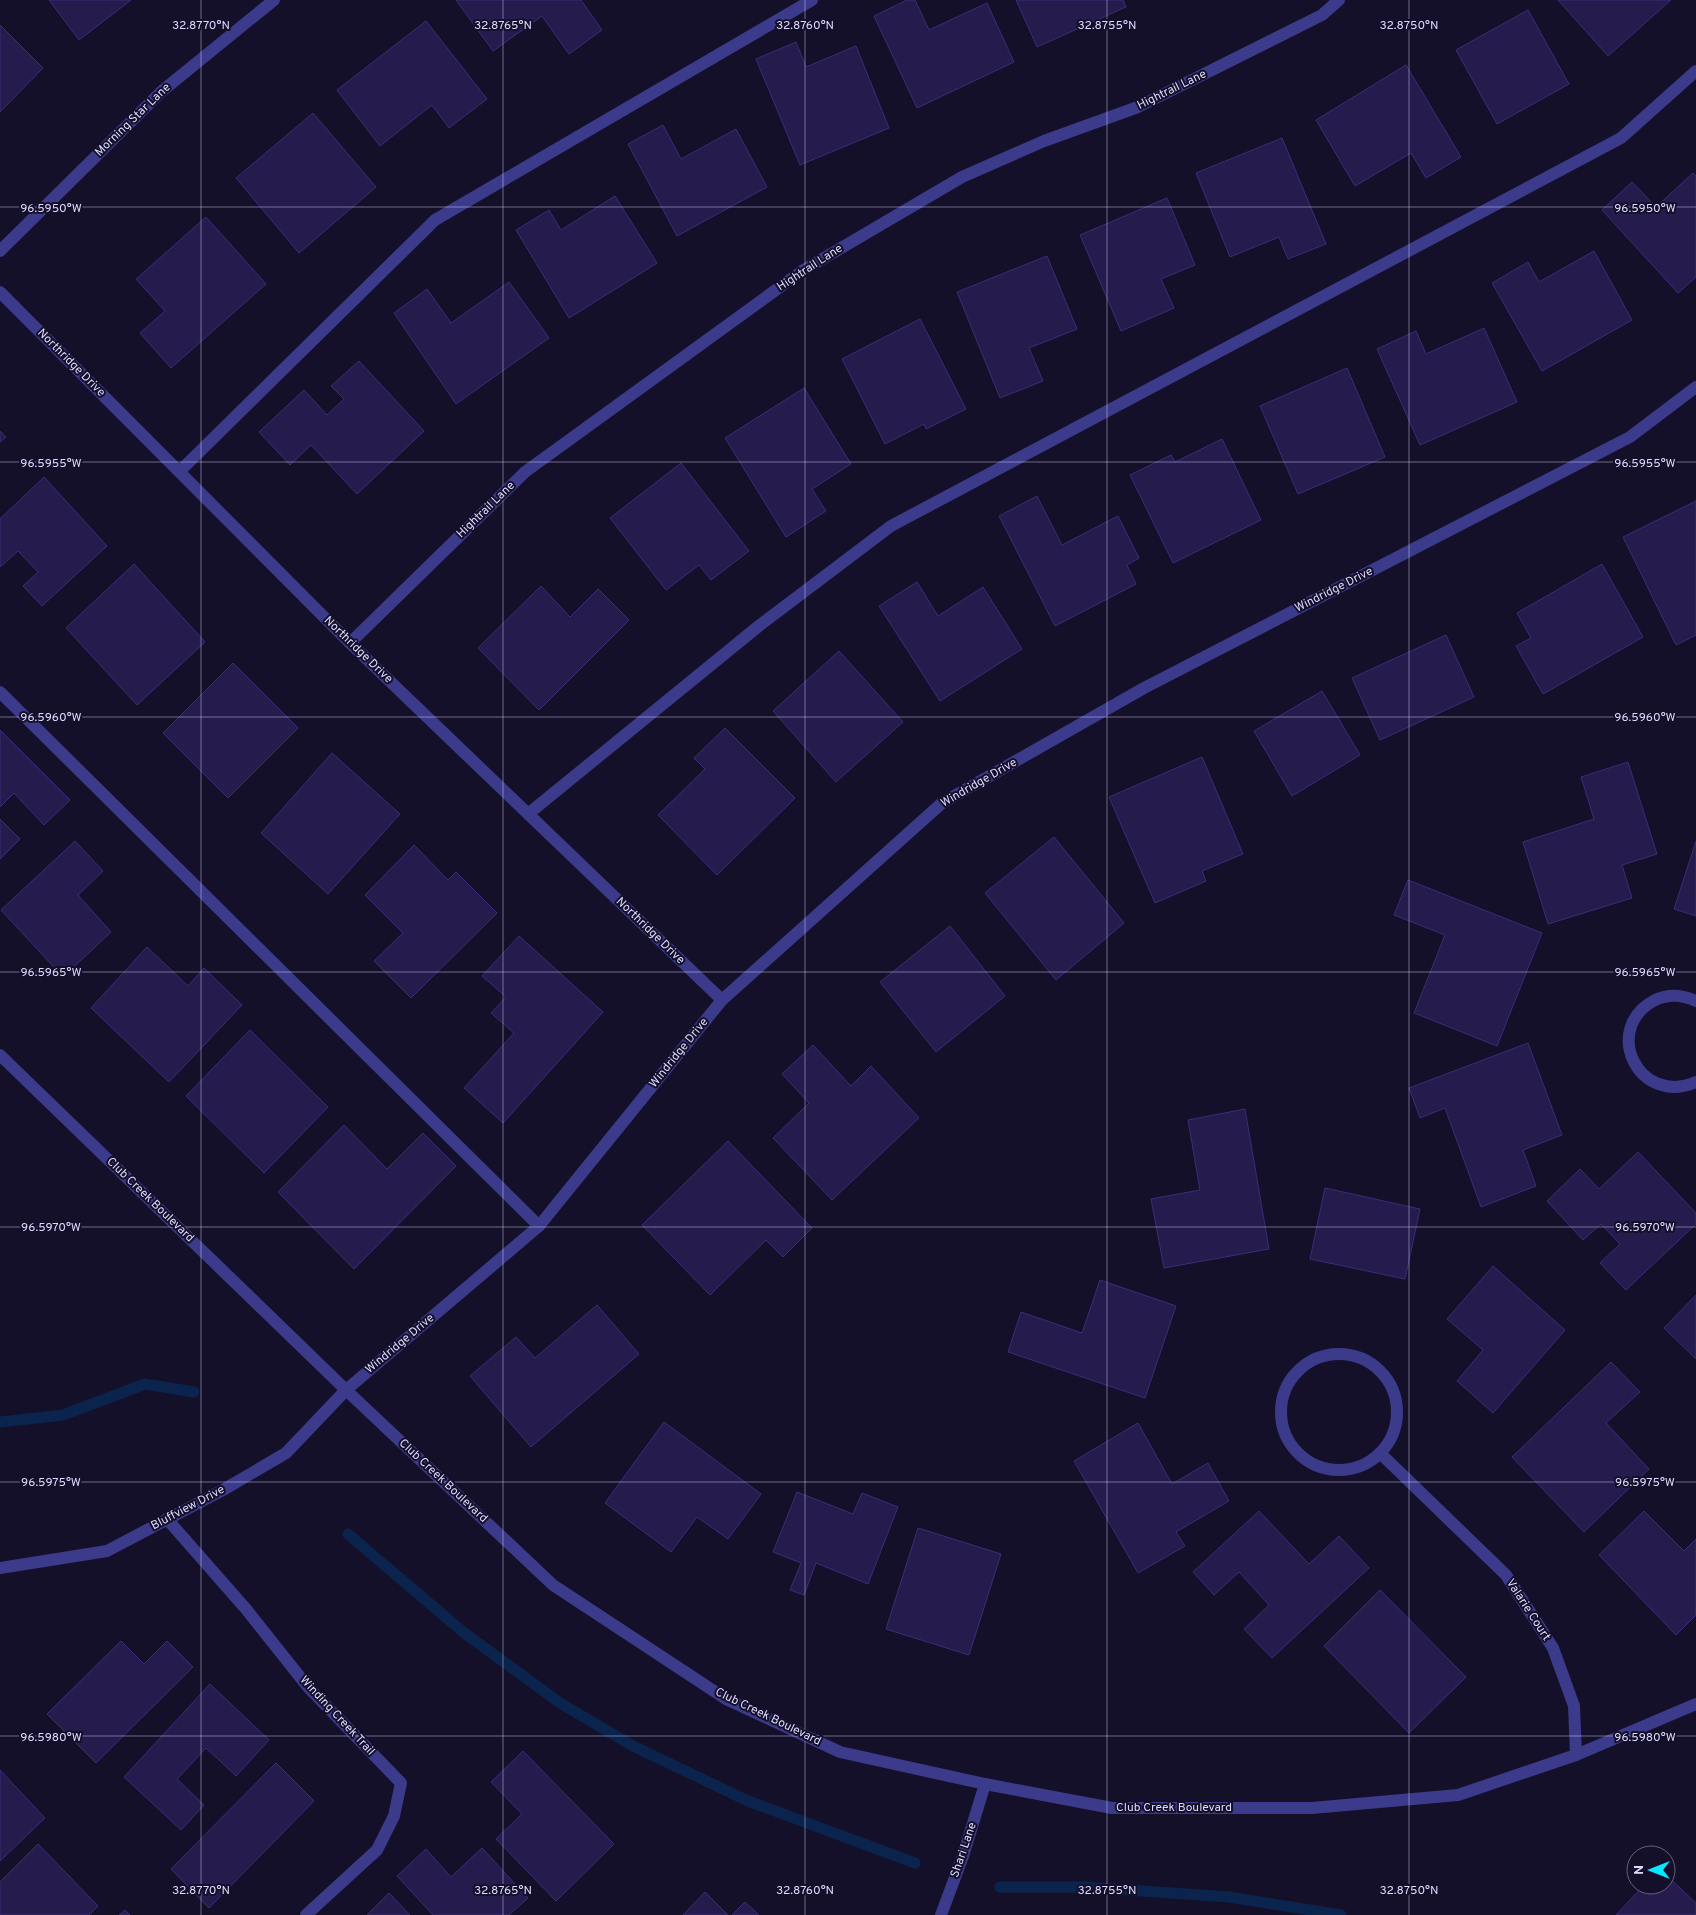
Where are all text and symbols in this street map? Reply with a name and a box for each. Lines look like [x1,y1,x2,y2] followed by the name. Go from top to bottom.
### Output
[172,18,230,34] text: 32.8770°N
[474,18,532,34] text: 32.8765°N
[776,18,834,34] text: 32.8760°N
[1078,18,1136,34] text: 32.8755°N
[1379,18,1439,34] text: 32.8750°N
[1135,66,1209,114] street label: Hightrail Lane
[92,80,174,160] street label: Morning Star Lane
[20,201,82,217] text: 96.5950°W
[1614,201,1676,217] text: 96.5950°W
[774,241,846,295] street label: Hightrail Lane
[34,326,108,400] street label: Northridge Drive
[20,456,82,472] text: 96.5955°W
[1614,456,1676,472] text: 96.5955°W
[453,478,519,542] street label: Hightrail Lane
[1292,563,1376,617] street label: Windridge Drive
[320,613,396,687] street label: Northridge Drive
[20,710,82,726] text: 96.5960°W
[1614,710,1676,726] text: 96.5960°W
[938,755,1020,811] street label: Windridge Drive
[612,894,688,968] street label: Northridge Drive
[20,965,82,981] text: 96.5965°W
[1614,965,1676,981] text: 96.5965°W
[646,1015,712,1091] street label: Windridge Drive
[103,1154,197,1246] street label: Club Creek Boulevard
[21,1220,81,1236] text: 96.5970°W
[1615,1220,1675,1236] text: 96.5970°W
[362,1310,438,1378] street label: Windridge Drive
[395,1436,491,1526] street label: Club Creek Boulevard
[21,1475,81,1491] text: 96.5975°W
[1615,1475,1675,1491] text: 96.5975°W
[148,1482,228,1534] street label: Bluffview Drive
[1502,1576,1554,1644] street label: Valarie Court
[296,1673,378,1759] street label: Winding Creek Trail
[712,1684,824,1750] street label: Club Creek Boulevard
[20,1730,82,1746] text: 96.5980°W
[1614,1730,1676,1746] text: 96.5980°W
[1116,1800,1232,1816] street label: Club Creek Boulevard
[947,1820,981,1880] street label: Shari Lane
[1626,1845,1676,1895] north arrow
[1631,1865,1648,1875] text: N
[172,1883,230,1899] text: 32.8770°N
[474,1883,532,1899] text: 32.8765°N
[776,1883,834,1899] text: 32.8760°N
[1078,1883,1136,1899] text: 32.8755°N
[1379,1883,1439,1899] text: 32.8750°N

